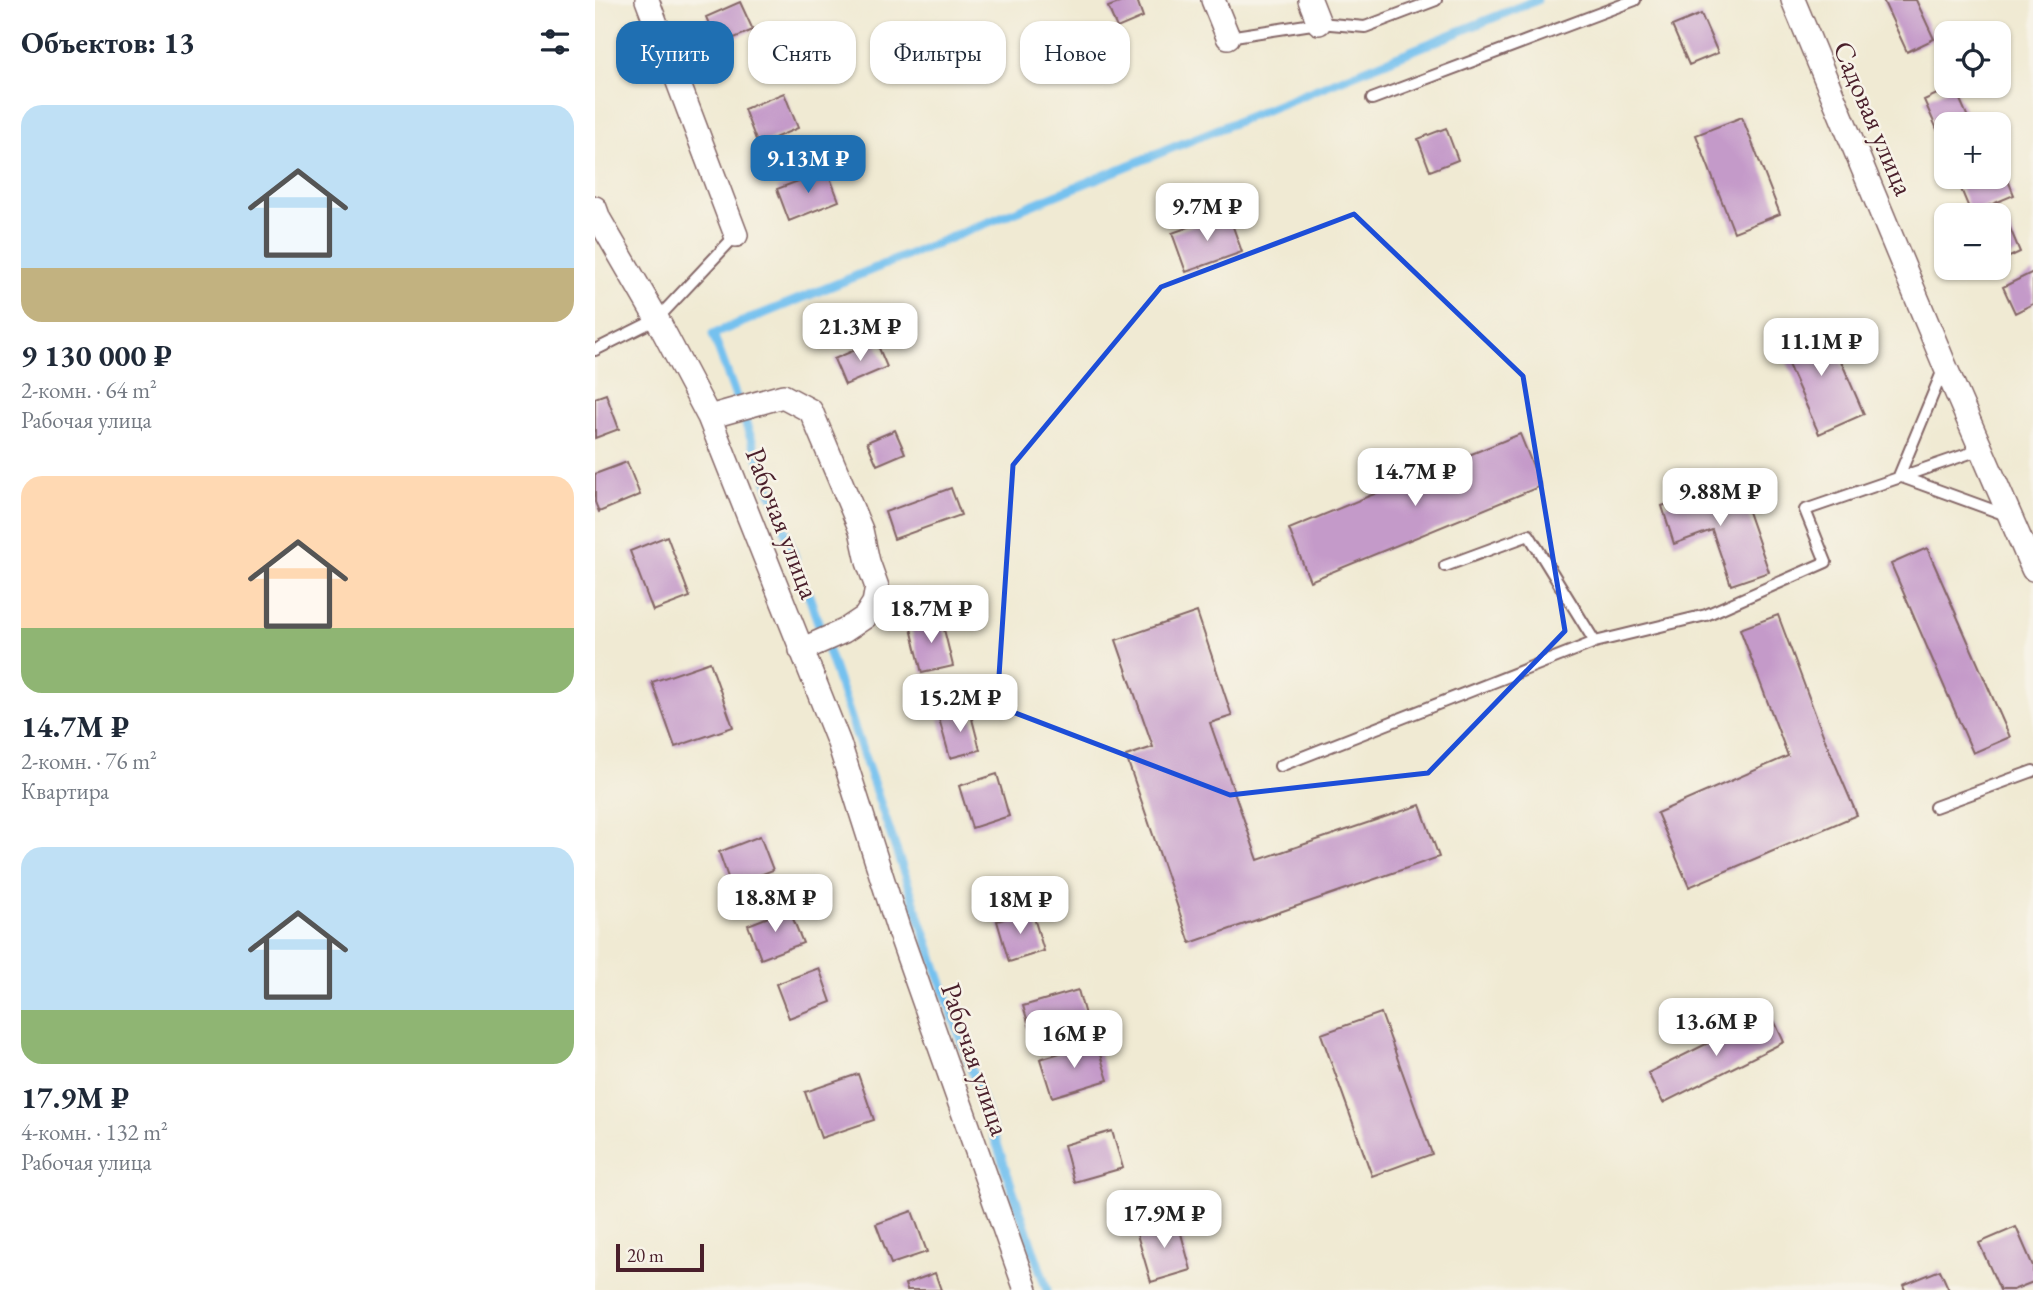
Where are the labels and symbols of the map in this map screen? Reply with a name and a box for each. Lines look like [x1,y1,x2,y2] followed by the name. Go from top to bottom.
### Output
[1825,35,1923,201] street label: Садовая улица
[743,136,873,195] pin: 9.13M ₽
[1150,184,1264,243] pin: 9.7M ₽
[795,304,925,363] pin: 21.3M ₽
[1756,318,1886,378] pin: 11.1M ₽
[738,442,829,605] street label: Рабочая улица
[1350,448,1480,508] pin: 14.7M ₽
[1655,468,1785,528] pin: 9.88M ₽
[866,586,996,645] pin: 18.7M ₽
[895,674,1025,734] pin: 15.2M ₽
[710,874,840,934] pin: 18.8M ₽
[971,876,1069,936] pin: 18M ₽
[933,978,1019,1141] street label: Рабочая улица
[1651,998,1781,1058] pin: 13.6M ₽
[1025,1010,1123,1070] pin: 16M ₽
[1099,1190,1229,1250] pin: 17.9M ₽
[616,1241,703,1273] scale bar

